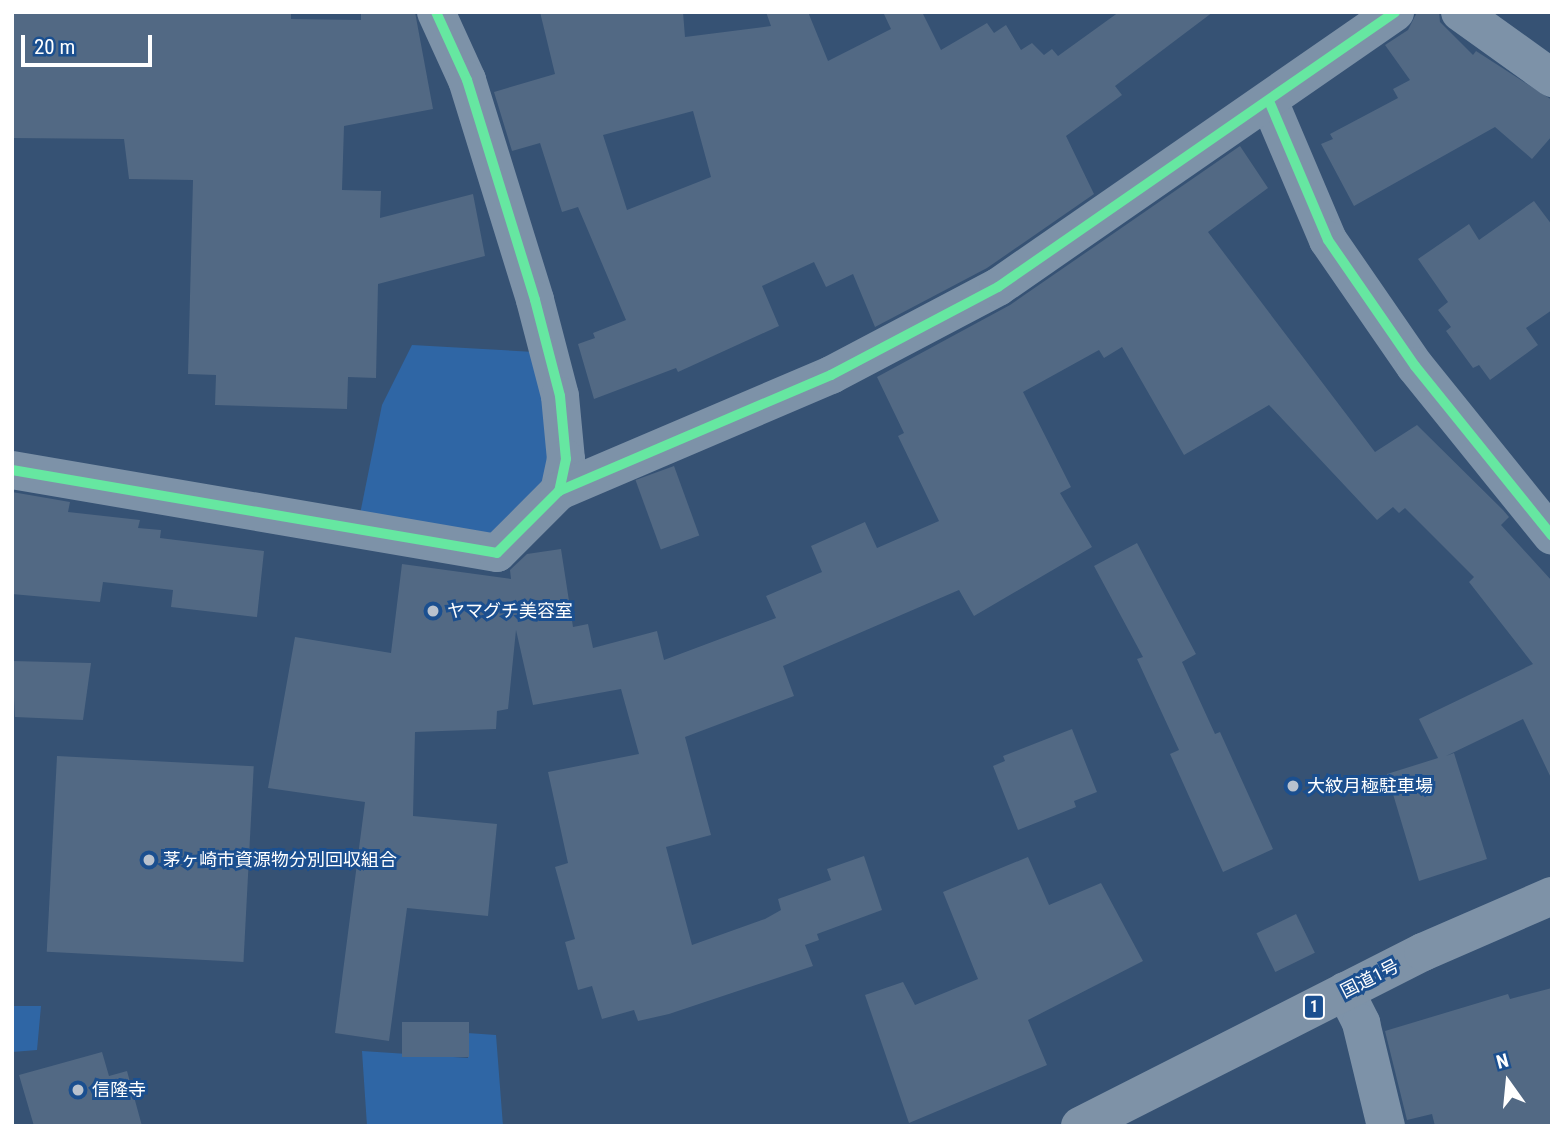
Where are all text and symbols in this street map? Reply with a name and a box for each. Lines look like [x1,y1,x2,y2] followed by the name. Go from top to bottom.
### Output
[24,21,156,65] scale bar
[34,35,75,59] text: 20 m
[447,600,573,622] place label: ヤマグチ美容室
[425,603,441,619] marker: ヤマグチ美容室
[1307,775,1433,797] place label: 大紋月極駐車場
[1285,778,1301,794] marker: 大紋月極駐車場
[163,849,397,871] place label: 茅ヶ崎市資源物分別回収組合
[141,852,157,868] marker: 茅ヶ崎市資源物分別回収組合
[1337,955,1403,1003] street label: 国道1号
[1302,995,1326,1020] road number: 1
[1473,1047,1543,1117] north arrow
[1494,1049,1511,1074] text: N
[92,1079,146,1101] place label: 信隆寺
[70,1082,86,1098] marker: 信隆寺

